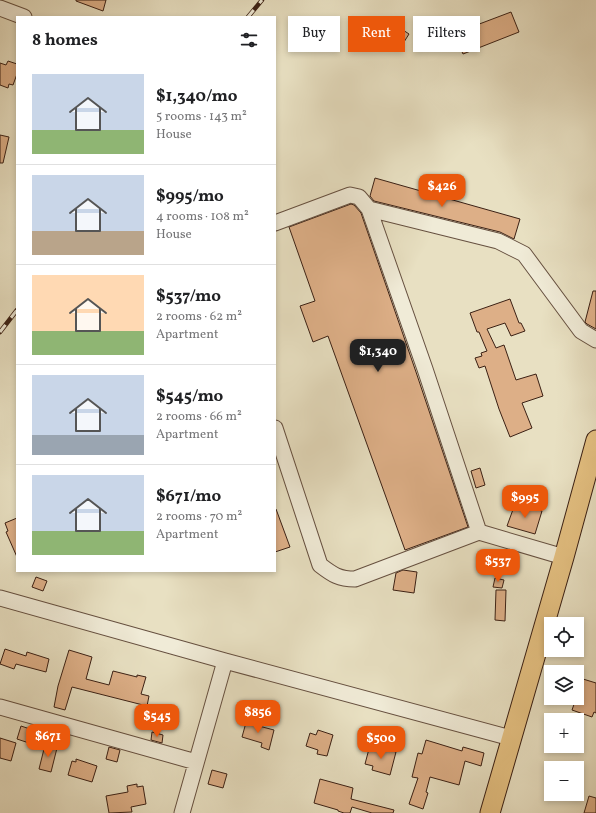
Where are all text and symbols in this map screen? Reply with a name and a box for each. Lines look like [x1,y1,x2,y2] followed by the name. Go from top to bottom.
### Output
[288,16,340,52] chip: Buy
[348,16,405,52] chip: Rent
[413,16,480,52] chip: Filters
[32,29,98,52] text: 8 homes
[238,29,260,51] icon: filters
[156,85,237,108] text: $1,340/mo
[64,90,112,138] icon: home
[156,108,247,126] text: 5 rooms · 143 m²
[156,126,192,144] text: House
[418,174,466,208] pin: $426
[427,178,457,196] text: $426
[156,185,224,208] text: $995/mo
[64,191,112,239] icon: home
[156,208,249,226] text: 4 rooms · 108 m²
[156,226,192,244] text: House
[156,285,221,308] text: $537/mo
[64,291,112,339] icon: home
[156,308,242,326] text: 2 rooms · 62 m²
[156,326,219,344] text: Apartment
[345,339,411,373] pin: $1,340
[359,343,397,361] text: $1,340
[156,385,223,408] text: $545/mo
[64,391,112,439] icon: home
[156,408,242,426] text: 2 rooms · 66 m²
[156,426,219,444] text: Apartment
[156,485,221,508] text: $671/mo
[501,485,549,519] pin: $995
[511,489,539,507] text: $995
[64,491,112,539] icon: home
[156,508,242,526] text: 2 rooms · 70 m²
[156,526,219,544] text: Apartment
[474,549,522,583] pin: $537
[485,553,511,571] text: $537
[544,617,584,801] map controls
[544,617,584,657] button: locate
[544,665,584,705] button: layers
[234,700,282,734] pin: $856
[133,704,181,738] pin: $545
[244,704,272,722] text: $856
[143,708,171,726] text: $545
[544,713,584,753] button: +
[24,724,72,758] pin: $671
[357,726,405,760] pin: $500
[35,728,61,746] text: $671
[366,730,396,748] text: $500
[544,761,584,801] button: −

